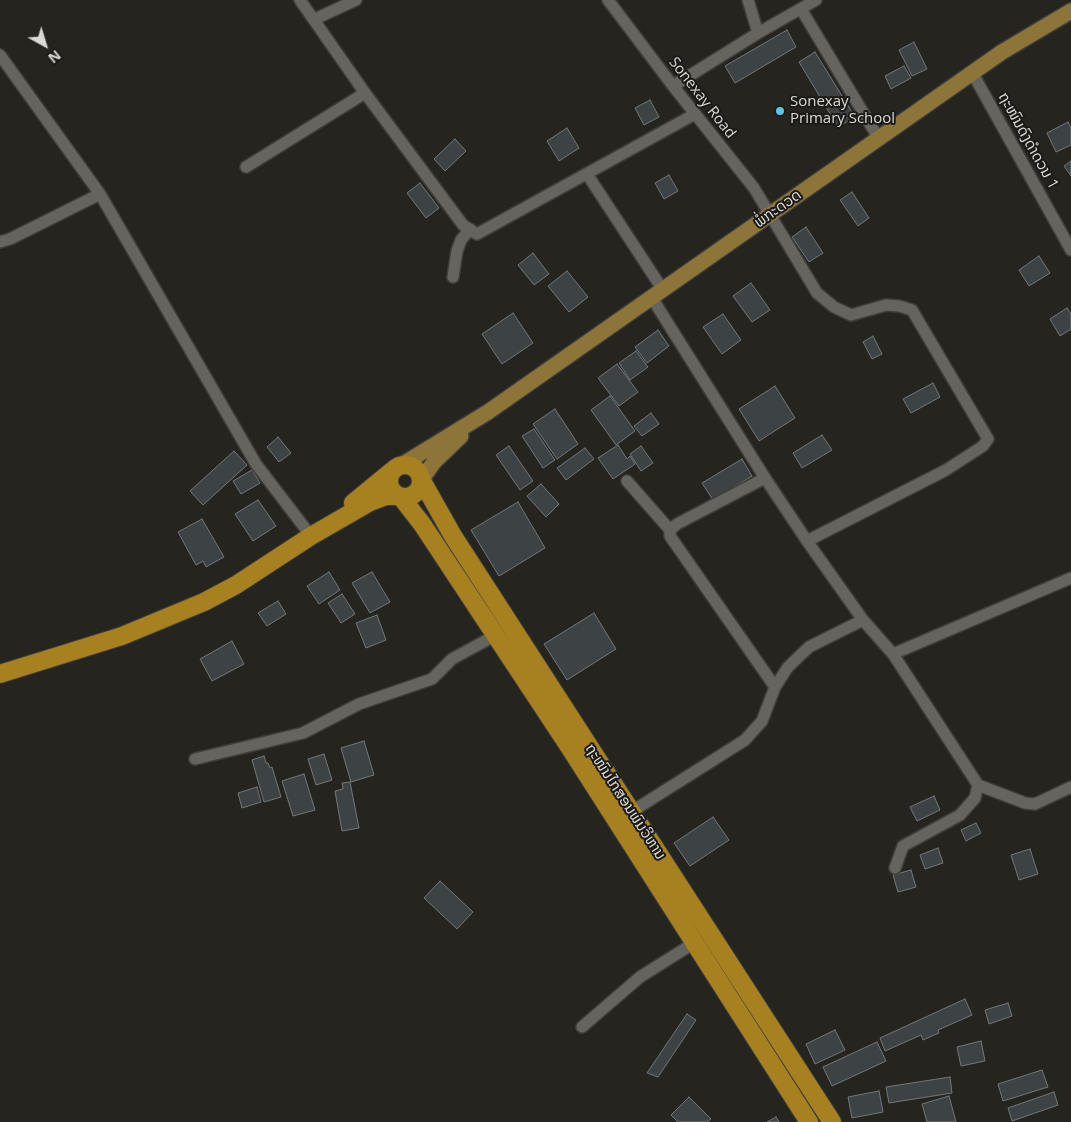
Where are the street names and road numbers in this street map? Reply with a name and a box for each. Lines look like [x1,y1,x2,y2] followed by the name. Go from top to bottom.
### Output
[665,54,739,142] street label: Sonexay Road
[994,89,1062,193] street label: ຖະໜົນດົງດຳດວນ 1
[751,186,805,232] street label: ພໍ່ກະດວດ
[581,741,669,863] street label: ຖະໜົນໄກສອນພົມວິຫານ

